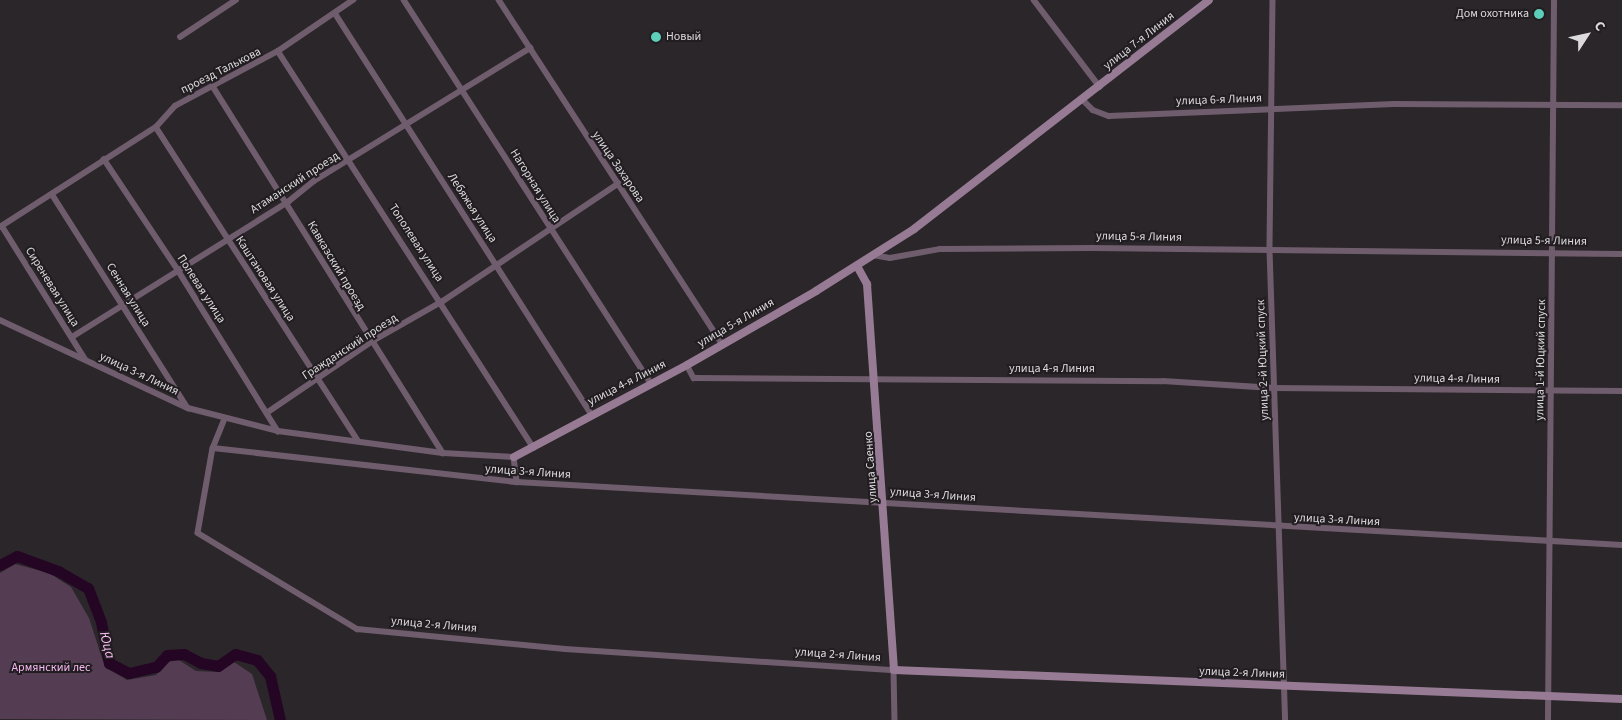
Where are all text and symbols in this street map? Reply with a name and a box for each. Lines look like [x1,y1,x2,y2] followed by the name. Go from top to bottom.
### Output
[1456,7,1529,21] place label: Дом охотника
[1533,8,1545,20] marker: Дом охотника
[1101,9,1177,73] street label: улица 7-я Линия
[1562,10,1612,60] north arrow
[1589,17,1610,35] text: С
[666,30,701,44] place label: Новый
[650,31,662,43] marker: Новый
[178,45,264,97] street label: проезд Талькова
[1176,91,1262,109] street label: улица 6-я Линия
[589,129,647,205] street label: улица Захарова
[507,146,563,226] street label: Нагорная улица
[248,149,342,217] street label: Атаманский проезд
[444,170,500,246] street label: Лебяжья улица
[386,201,446,285] street label: Тополевая улица
[304,219,368,313] street label: Кавказский проезд
[1096,229,1182,245] street label: улица 5-я Линия
[1501,233,1587,249] street label: улица 5-я Линия
[232,234,298,324] street label: Каштановая улица
[22,245,82,329] street label: Сиреневая улица
[174,252,228,326] street label: Полевая улица
[103,260,153,330] street label: Сенная улица
[695,295,777,351] street label: улица 5-я Линия
[1254,299,1272,421] street label: улица 2-й Юцкий спуск
[1533,299,1549,421] street label: улица 1-й Юцкий спуск
[300,311,400,383] street label: Гражданский проезд
[97,349,181,399] street label: улица 3-я Линия
[585,357,669,409] street label: улица 4-я Линия
[1009,362,1095,376] street label: улица 4-я Линия
[1414,371,1500,387] street label: улица 4-я Линия
[861,431,881,503] street label: улица Саенко
[485,462,571,482] street label: улица 3-я Линия
[890,485,976,505] street label: улица 3-я Линия
[1294,511,1380,529] street label: улица 3-я Линия
[391,614,477,636] street label: улица 2-я Линия
[96,630,118,660] water label: Юца
[795,645,881,665] street label: улица 2-я Линия
[12,661,90,675] park label: Армянский лес
[1199,664,1285,682] street label: улица 2-я Линия

